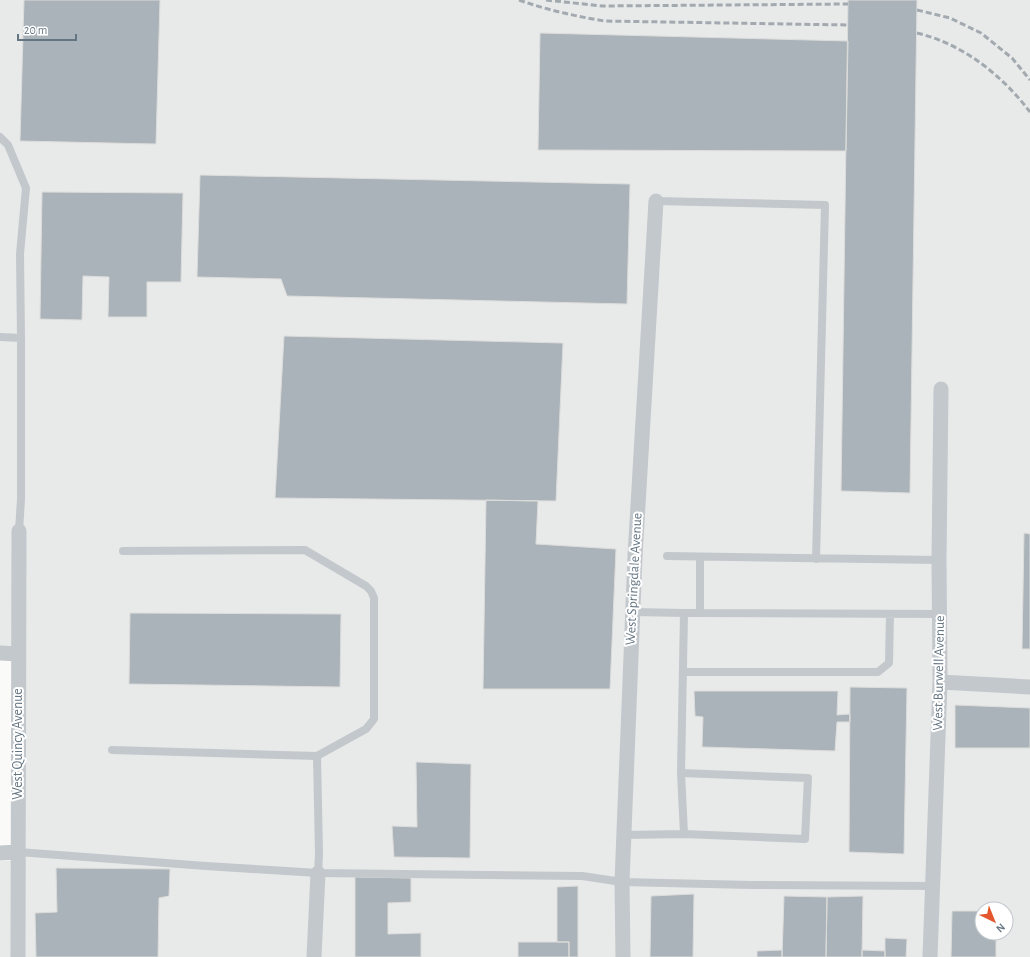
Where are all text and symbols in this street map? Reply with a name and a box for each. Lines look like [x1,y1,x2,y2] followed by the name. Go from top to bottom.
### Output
[18,16,76,42] scale bar
[24,24,47,36] text: 20 m
[624,512,644,646] street label: West Springdale Avenue
[931,615,947,731] street label: West Burwell Avenue
[11,688,25,800] street label: West Quincy Avenue
[974,901,1014,941] north arrow
[994,921,1007,935] text: N

